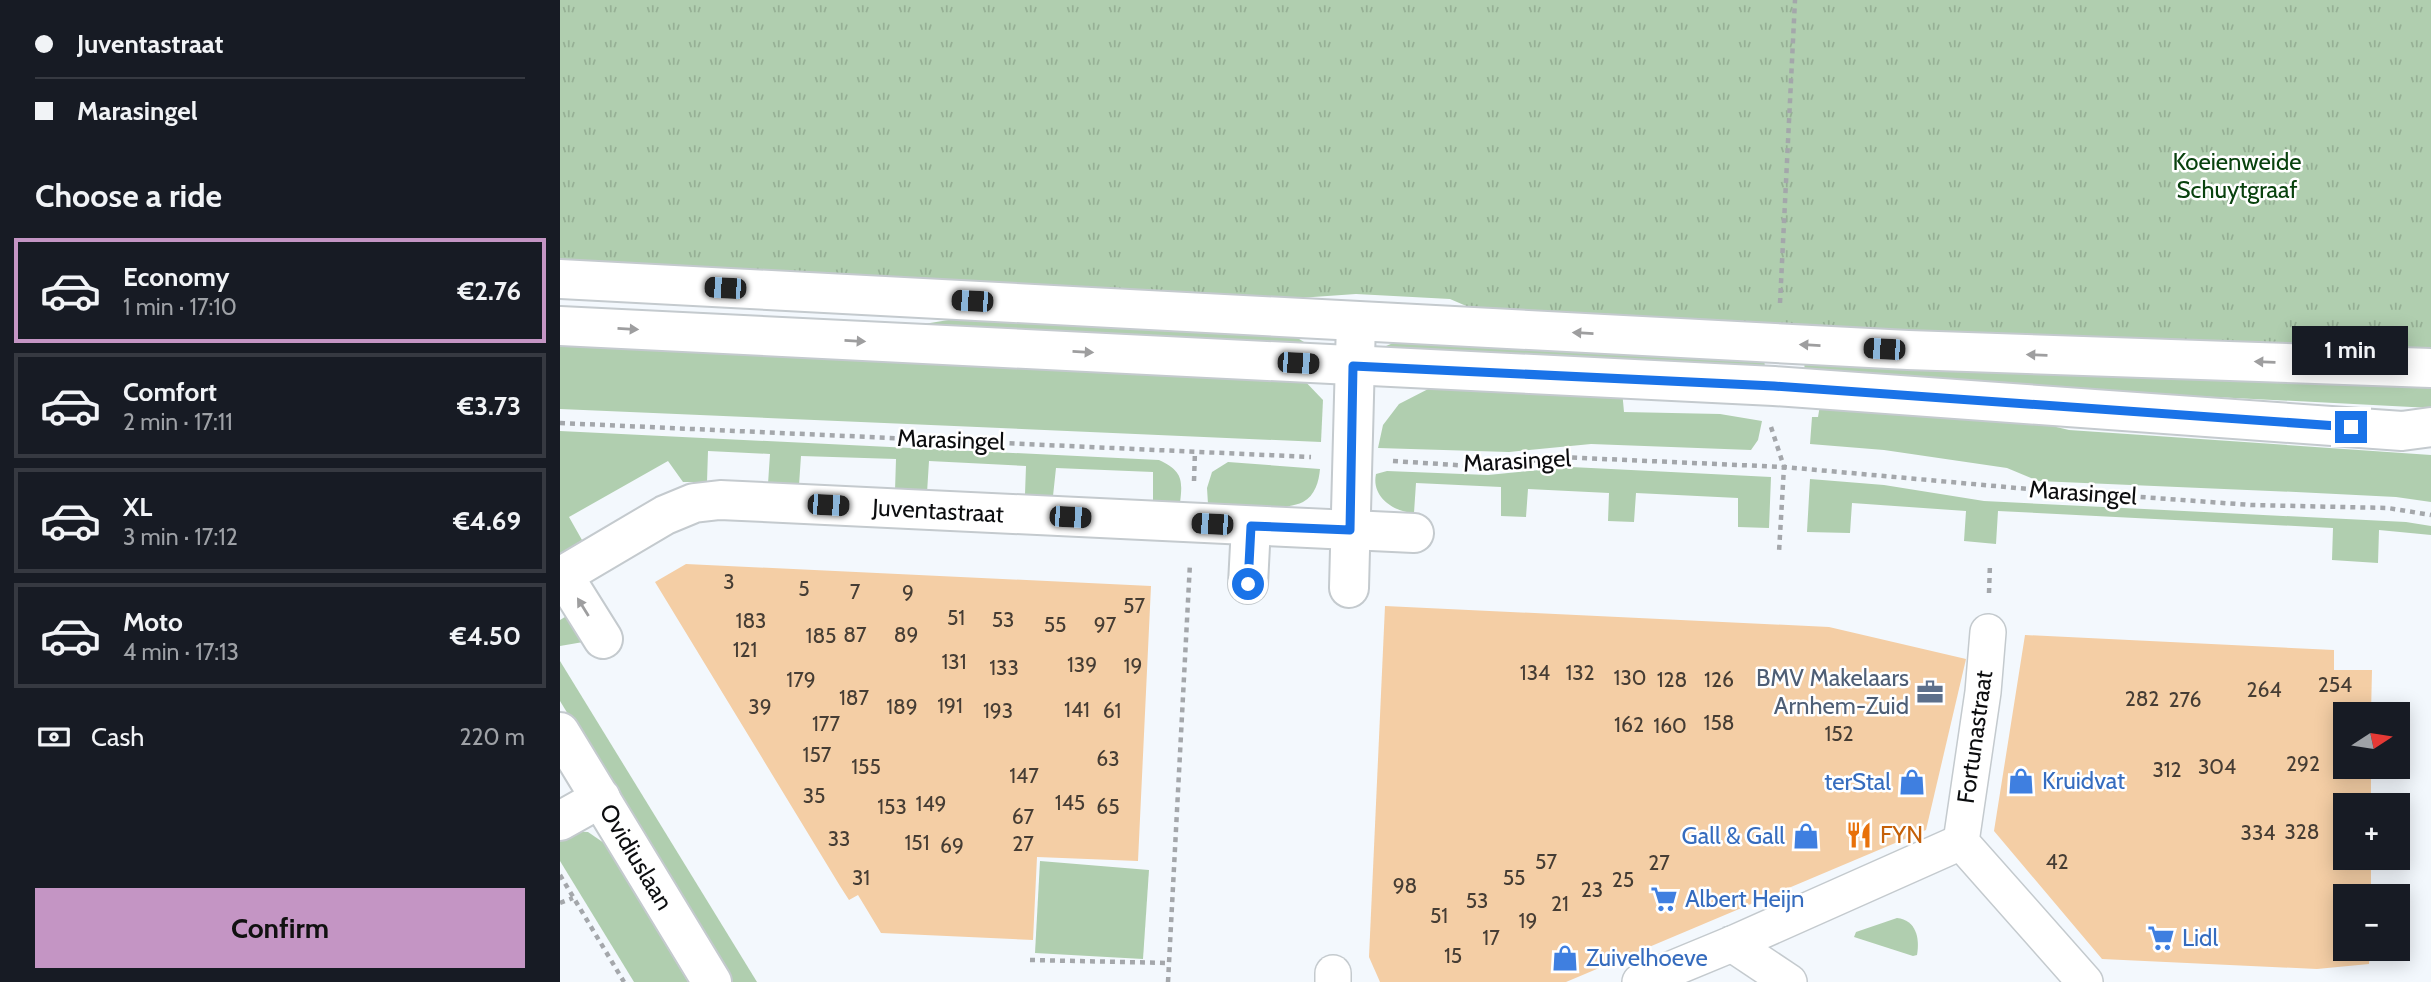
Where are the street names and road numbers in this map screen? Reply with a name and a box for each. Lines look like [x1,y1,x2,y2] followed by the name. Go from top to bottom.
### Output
[896,423,1006,456] street label: Marasingel
[1462,443,1572,478] street label: Marasingel
[2028,474,2138,511] street label: Marasingel
[871,493,1004,528] street label: Juventastraat
[1951,668,1998,805] street label: Fortunastraat
[594,799,679,915] street label: Ovidiuslaan

